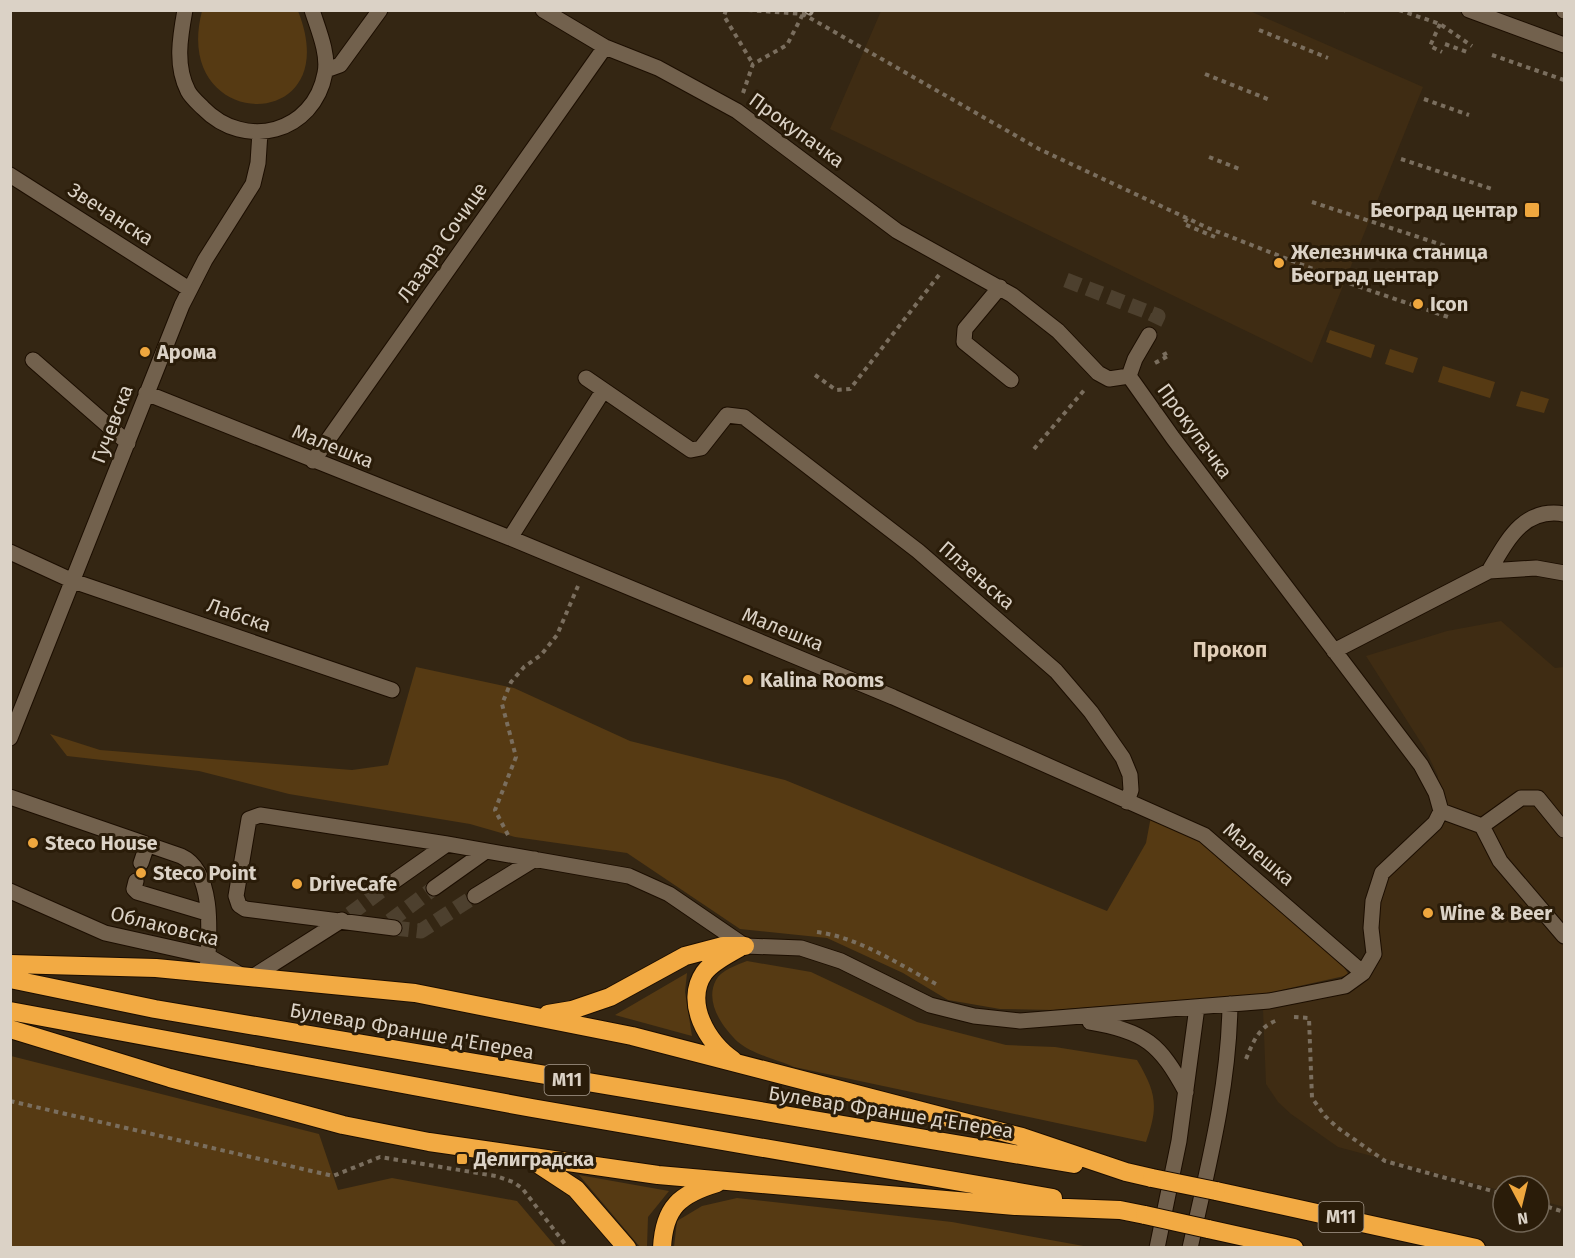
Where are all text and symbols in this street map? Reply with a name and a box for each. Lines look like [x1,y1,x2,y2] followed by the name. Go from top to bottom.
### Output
[745,87,849,173] street label: Прокупачка
[64,178,158,250] street label: Звечанска
[392,178,492,306] street label: Лазара Сочице
[1370,198,1518,222] place label: Београд центар
[1523,201,1541,219] marker: Београд центар
[1290,240,1488,287] place label: Железничка станица Београд центар
[1272,256,1286,270] marker: Железничка станица Београд центар
[1430,292,1468,316] place label: Icon
[1411,297,1425,311] marker: Icon
[156,340,217,364] place label: Арома
[138,345,152,359] marker: Арома
[1152,379,1238,483] street label: Прокупачка
[86,381,138,467] street label: Гучевска
[289,419,377,473] street label: Малешка
[934,536,1020,614] street label: Плзењска
[204,593,274,637] street label: Лабска
[739,602,827,656] street label: Малешка
[1193,637,1267,663] district label: Прокоп
[760,668,884,692] place label: Kalina Rooms
[741,673,755,687] marker: Kalina Rooms
[1218,817,1300,891] street label: Малешка
[45,831,158,855] place label: Steco House
[26,836,40,850] marker: Steco House
[153,861,257,885] place label: Steco Point
[134,866,148,880] marker: Steco Point
[309,872,397,896] place label: DriveCafe
[290,877,304,891] marker: DriveCafe
[108,901,222,951] street label: Облаковска
[1440,901,1553,925] place label: Wine & Beer
[1421,906,1435,920] marker: Wine & Beer
[288,998,536,1064] street label: Булевар Франше д'Епереа
[544,1065,590,1095] road number: M11
[767,1081,1015,1143] street label: Булевар Франше д'Епереа
[473,1147,594,1171] place label: Делиградска
[455,1152,469,1166] marker: Делиградска
[1491,1174,1551,1234] north arrow
[1318,1202,1364,1232] road number: M11
[1516,1208,1529,1228] text: N

